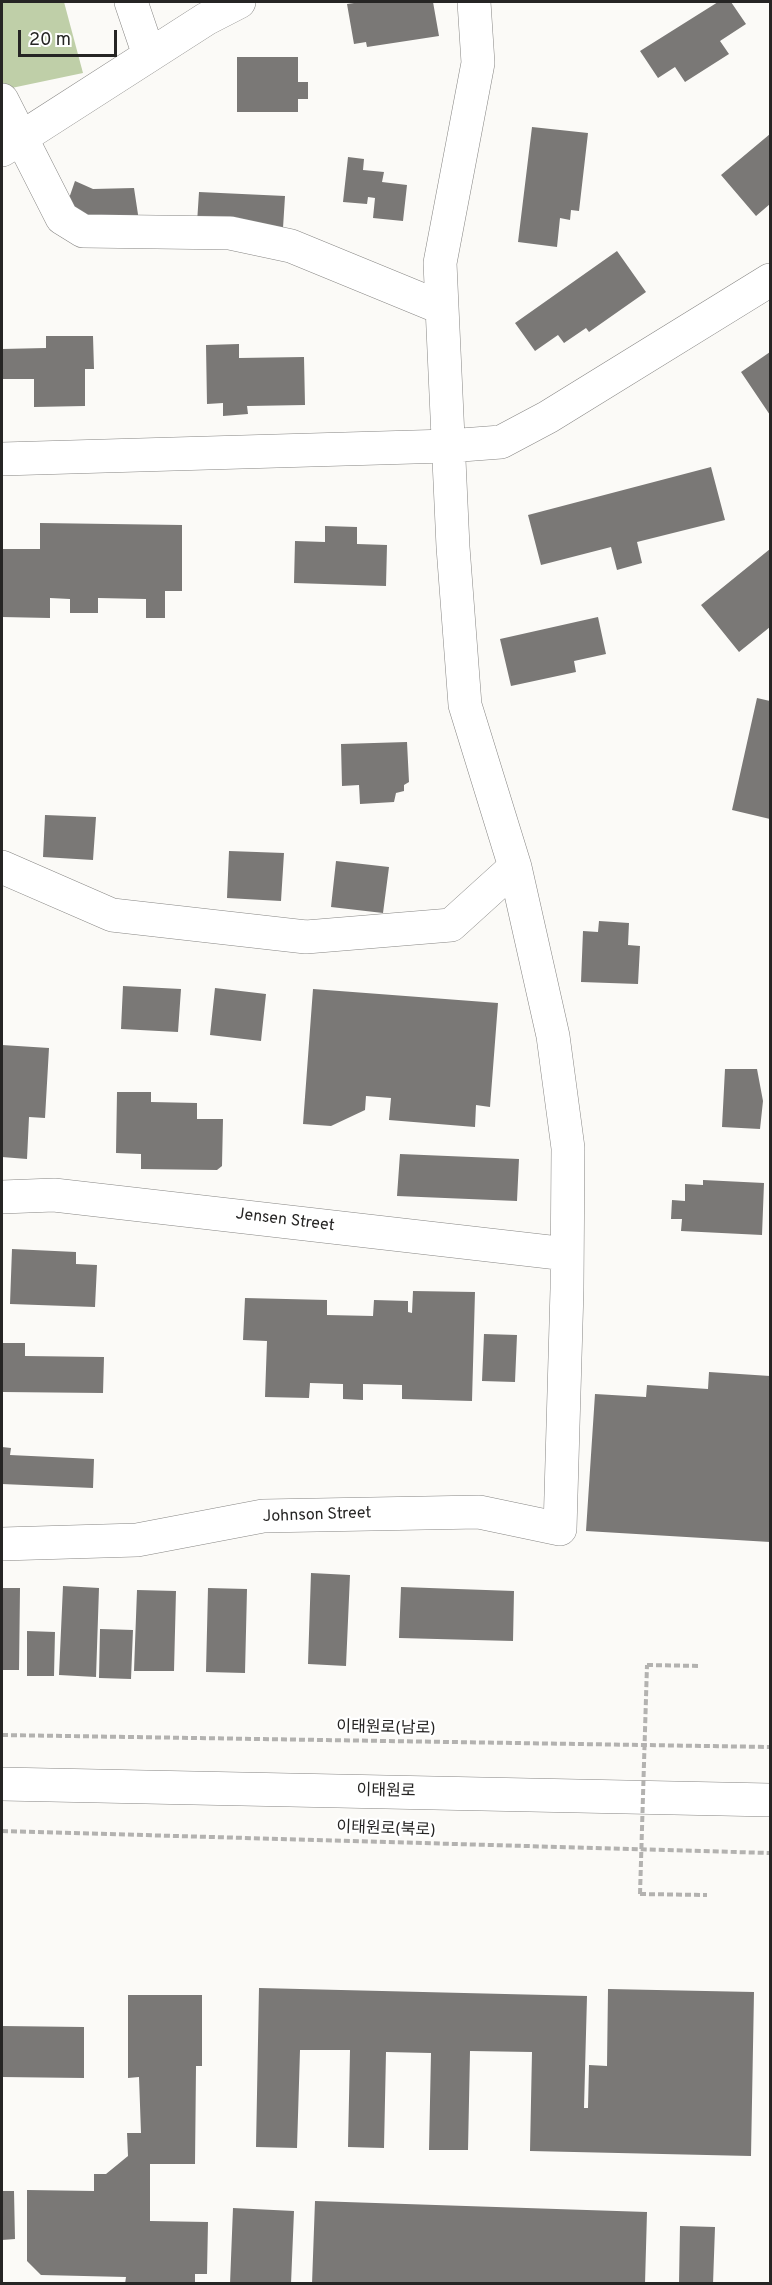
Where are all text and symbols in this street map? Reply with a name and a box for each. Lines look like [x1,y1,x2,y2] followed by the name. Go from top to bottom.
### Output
[21,18,120,56] scale bar
[29,29,71,52] text: 20 m
[234,1205,336,1237] street label: Jensen Street
[262,1505,372,1527] street label: Johnson Street
[336,1719,436,1739] street label: 이태원로(남로)
[356,1782,416,1802] street label: 이태원로
[336,1819,436,1841] street label: 이태원로(북로)

